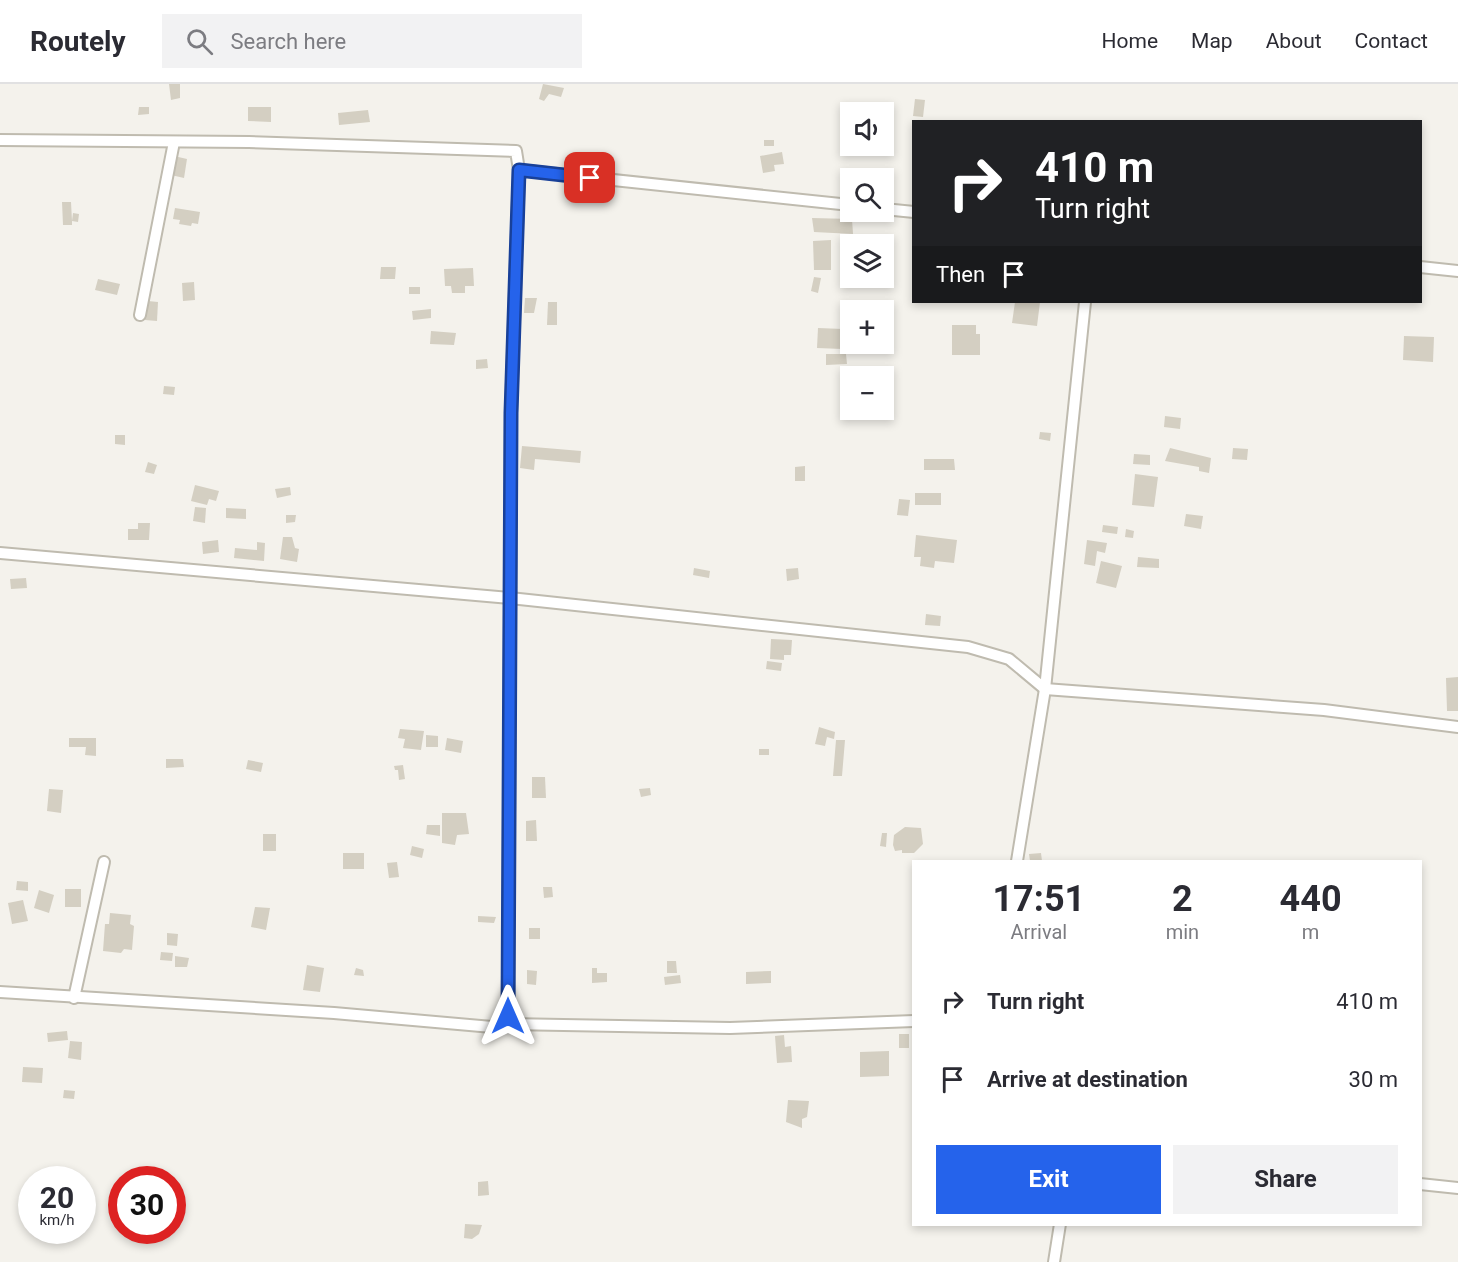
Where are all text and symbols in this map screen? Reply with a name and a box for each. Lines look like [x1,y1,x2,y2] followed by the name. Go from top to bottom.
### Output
[162,14,582,68] search box
[30,25,126,58] text: Routely
[183,25,216,58] icon: search
[231,29,346,54] text: Search here
[1102,29,1158,53] text: Home
[1191,29,1233,53] text: Map
[1266,29,1322,53] text: About
[1355,29,1428,53] text: Contact
[840,102,894,420] map controls
[840,102,894,156] button: sound
[1035,143,1154,192] text: 410 m
[936,144,1014,222] icon: right
[564,152,615,203] pin
[573,161,606,194] icon: arrive
[840,168,894,222] button: search
[1035,193,1150,225] text: Turn right
[840,234,894,288] button: layers
[997,258,1030,291] icon: arrive
[936,262,985,287] text: Then
[840,300,894,354] button: +
[840,366,894,420] button: −
[992,878,1085,920] text: 17:51
[1172,878,1193,920] text: 2
[1280,878,1342,920] text: 440
[1010,920,1067,944] text: Arrival
[1166,920,1199,944] text: min
[1302,920,1319,944] text: m
[476,984,540,1048] position arrow
[936,985,969,1018] icon: right
[987,989,1084,1014] text: Turn right
[1336,989,1398,1014] text: 410 m
[936,1063,969,1096] icon: arrive
[987,1067,1188,1092] text: Arrive at destination
[1349,1067,1398,1092] text: 30 m
[936,1145,1161,1214] button: Exit
[1173,1145,1398,1214] button: Share
[108,1166,186,1244] speed limit sign: 30
[40,1180,74,1215] text: 20
[39,1211,75,1229] text: km/h

